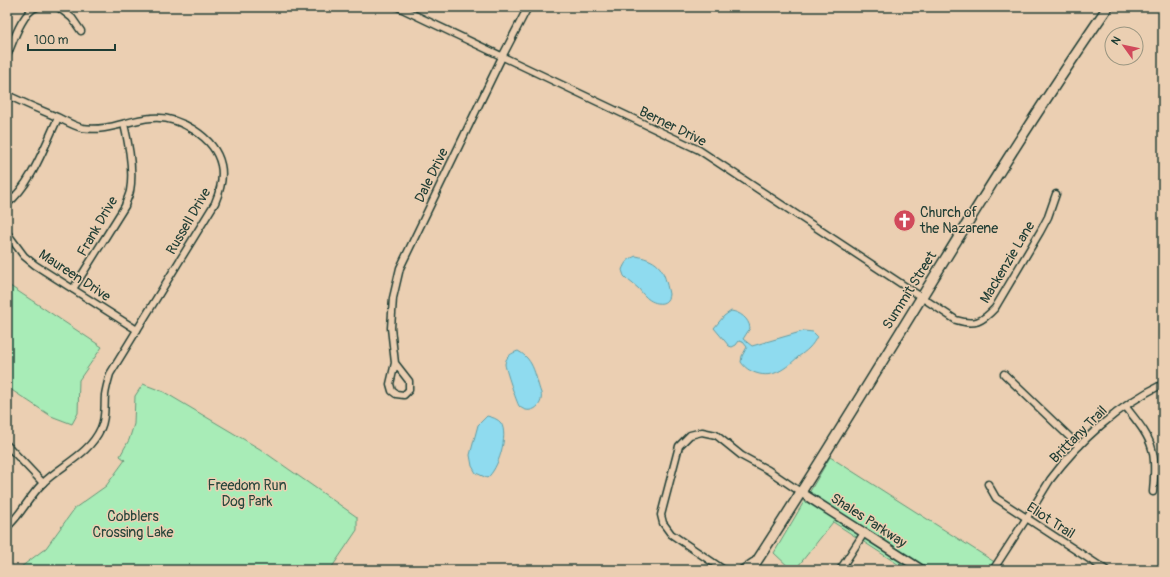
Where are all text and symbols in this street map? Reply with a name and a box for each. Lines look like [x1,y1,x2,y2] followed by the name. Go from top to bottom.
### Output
[28,26,115,52] scale bar
[1104,26,1144,66] north arrow
[34,33,69,48] text: 100 m
[1109,34,1124,47] text: N
[636,103,709,150] street label: Berner Drive
[411,145,452,205] street label: Dale Drive
[163,185,214,258] street label: Russell Drive
[74,193,121,259] street label: Frank Drive
[919,204,998,237] place label: Church of the Nazarene
[892,207,918,233] church icon: Church of the Nazarene
[976,218,1039,306] street label: Mackenzie Lane
[36,246,114,305] street label: Maureen Drive
[879,248,940,332] street label: Summit Street
[1046,402,1111,467] street label: Brittany Trail
[207,477,287,510] park label: Freedom Run Dog Park
[828,490,910,551] street label: Shales Parkway
[1023,499,1078,542] street label: Eliot Trail
[93,508,174,541] park label: Cobblers Crossing Lake

